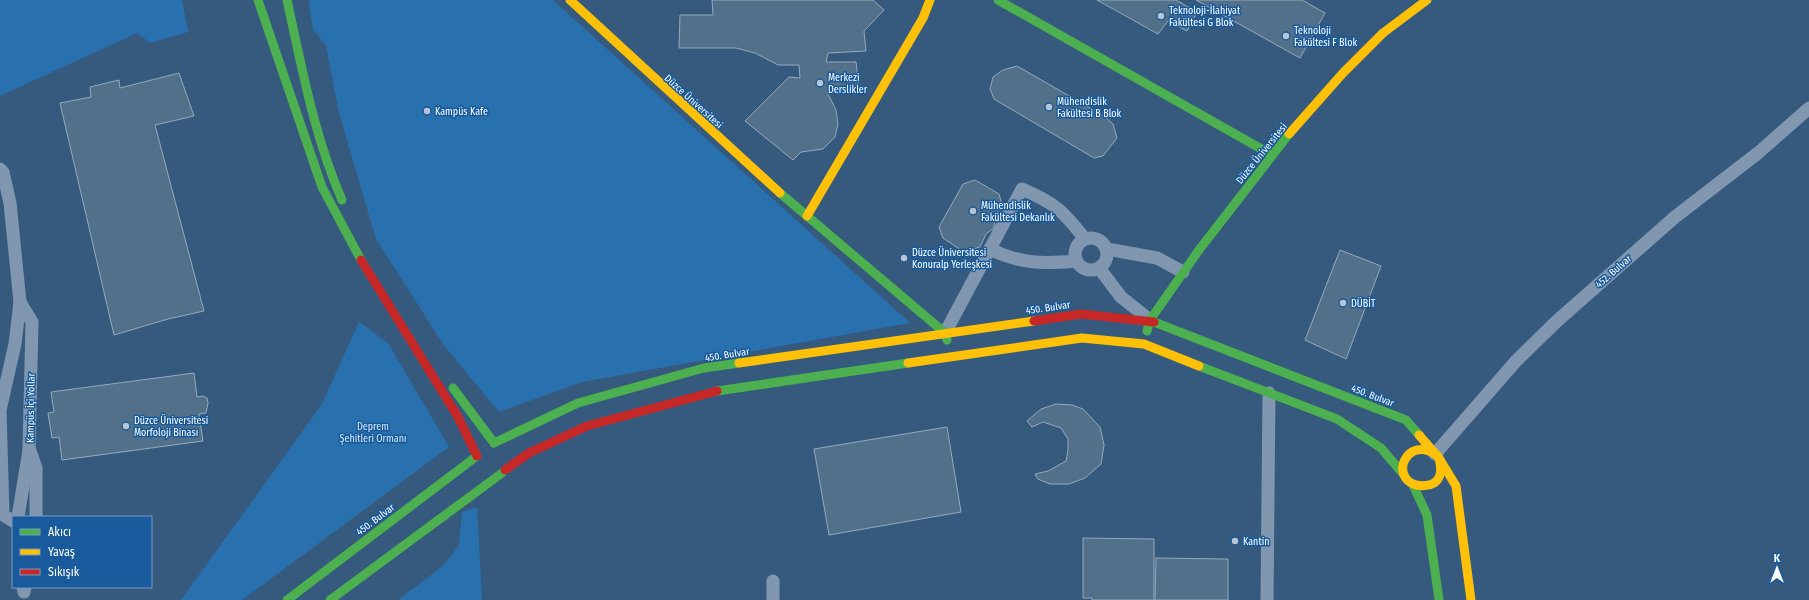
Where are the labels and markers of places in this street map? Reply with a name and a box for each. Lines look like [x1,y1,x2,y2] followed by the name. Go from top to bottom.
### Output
[1169,3,1241,29] place label: Teknoloji-İlahiyat Fakültesi G Blok
[1156,11,1166,21] marker: Teknoloji-İlahiyat Fakültesi G Blok
[1294,25,1357,49] place label: Teknoloji Fakültesi F Blok
[1281,31,1291,41] marker: Teknoloji Fakültesi F Blok
[828,72,868,96] place label: Merkezi Derslikler
[815,78,825,88] marker: Merkezi Derslikler
[1057,96,1121,120] place label: Mühendislik Fakültesi B Blok
[1044,102,1054,112] marker: Mühendislik Fakültesi B Blok
[422,106,432,116] marker: Kampüs Kafe
[435,106,488,118] place label: Kampüs Kafe
[981,200,1055,224] place label: Mühendislik Fakültesi Dekanlık
[968,206,978,216] marker: Mühendislik Fakültesi Dekanlık
[912,246,992,271] place label: Düzce Üniversitesi Konuralp Yerleşkesi
[899,253,909,263] marker: Düzce Üniversitesi Konuralp Yerleşkesi
[1351,296,1376,310] place label: DÜBİT
[1338,298,1348,308] marker: DÜBİT
[134,414,208,439] place label: Düzce Üniversitesi Morfoloji Binası
[121,421,131,431] marker: Düzce Üniversitesi Morfoloji Binası
[1230,536,1240,546] marker: Kantin
[1243,536,1269,548] place label: Kantin

